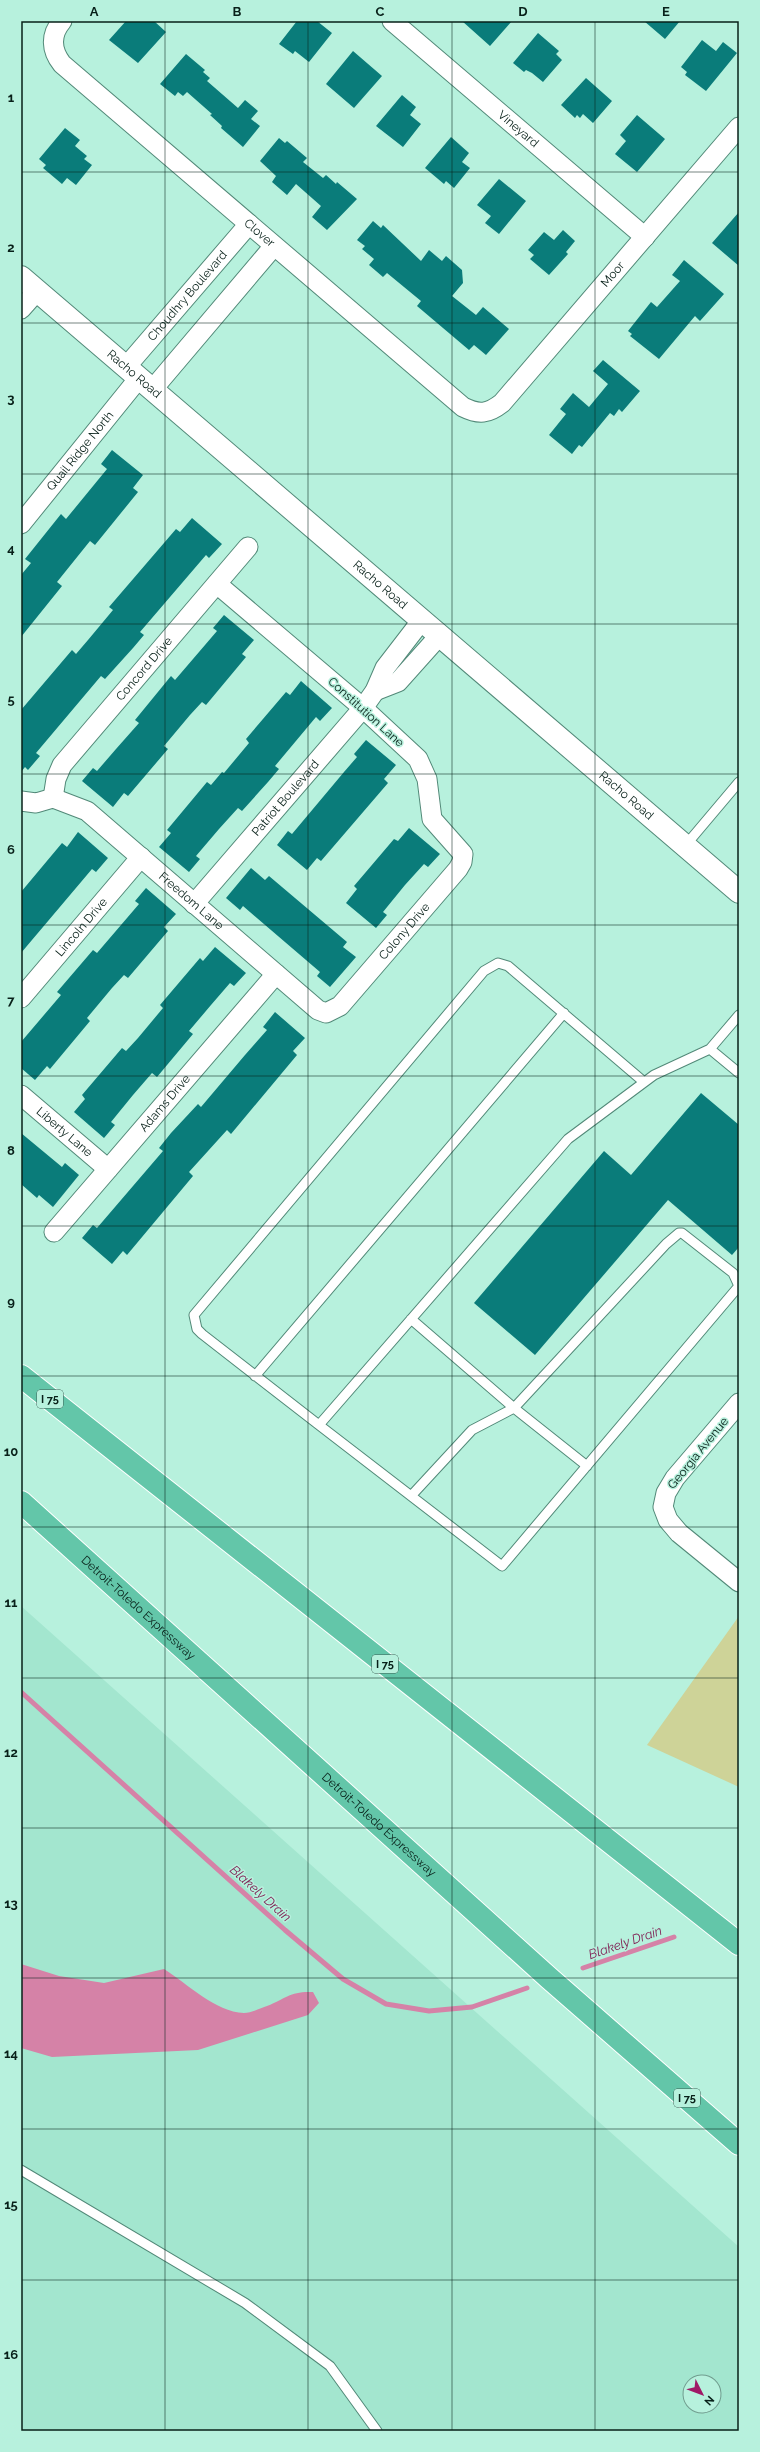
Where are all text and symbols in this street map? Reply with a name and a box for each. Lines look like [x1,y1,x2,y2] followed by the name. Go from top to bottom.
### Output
[90,4,99,19] text: A
[233,4,242,19] text: B
[376,4,385,19] text: C
[518,4,528,19] text: D
[662,4,670,19] text: E
[8,90,15,105] text: 1
[495,108,541,150] street label: Vineyard
[241,216,278,250] street label: Clover
[7,240,15,255] text: 2
[145,248,230,344] street label: Choudhry Boulevard
[598,258,628,290] street label: Moor
[104,347,164,401] street label: Racho Road
[7,391,15,406] text: 3
[44,408,116,493] street label: Quail Ridge North
[7,541,15,556] text: 4
[350,558,410,612] street label: Racho Road
[113,634,175,703] street label: Concord Drive
[325,674,407,750] street label: Constitution Lane
[7,692,15,707] text: 5
[249,757,322,839] street label: Patriot Boulevard
[596,768,656,823] street label: Racho Road
[7,842,15,857] text: 6
[156,869,227,933] street label: Freedom Lane
[53,895,110,959] street label: Lincoln Drive
[376,900,433,963] street label: Colony Drive
[7,993,15,1008] text: 7
[137,1072,193,1134] street label: Adams Drive
[34,1104,95,1160] street label: Liberty Lane
[7,1143,15,1158] text: 8
[7,1294,15,1309] text: 9
[37,1390,63,1408] road number: I 75
[665,1414,731,1492] street label: Georgia Avenue
[4,1444,18,1459] text: 10
[78,1553,199,1663] street label: Detroit-Toledo Expressway
[5,1595,18,1610] text: 11
[372,1655,398,1673] road number: I 75
[4,1745,18,1760] text: 12
[319,1770,439,1880] street label: Detroit-Toledo Expressway
[227,1862,294,1925] water label: Blakely Drain
[4,1896,18,1911] text: 13
[586,1923,664,1962] water label: Blakely Drain
[4,2046,18,2061] text: 14
[674,2089,700,2107] road number: I 75
[4,2197,18,2212] text: 15
[4,2347,18,2362] text: 16
[682,2374,722,2414] north arrow
[701,2393,717,2408] text: N

